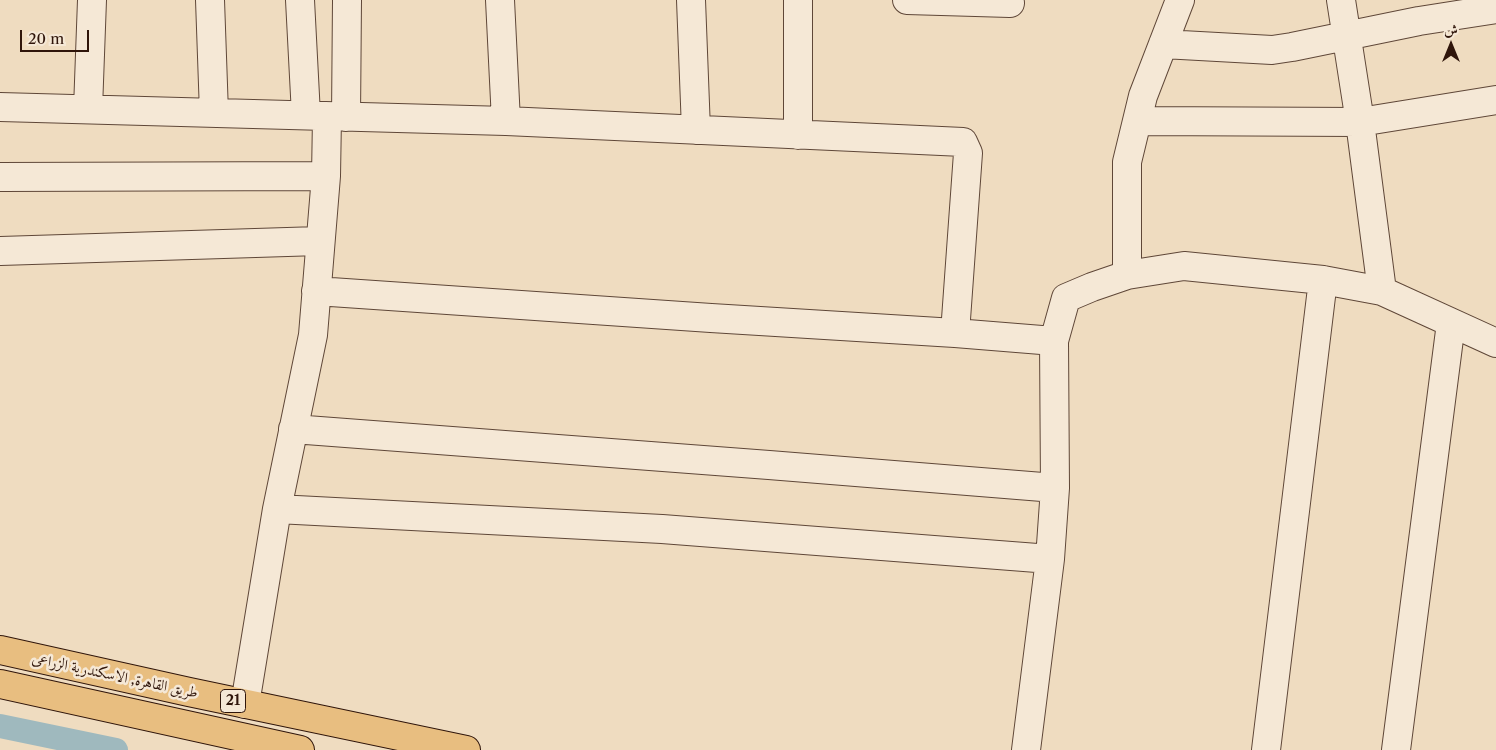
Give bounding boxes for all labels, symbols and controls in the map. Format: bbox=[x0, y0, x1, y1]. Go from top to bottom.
scale bar bbox=[22, 20, 91, 52]
north arrow bbox=[1426, 20, 1476, 70]
text: ش bbox=[1444, 21, 1458, 39]
text: 20 m bbox=[28, 29, 64, 48]
street label: طريق القاهرة, الاسكندرية الزراعى bbox=[30, 650, 200, 702]
road number: 21 bbox=[220, 689, 246, 712]

